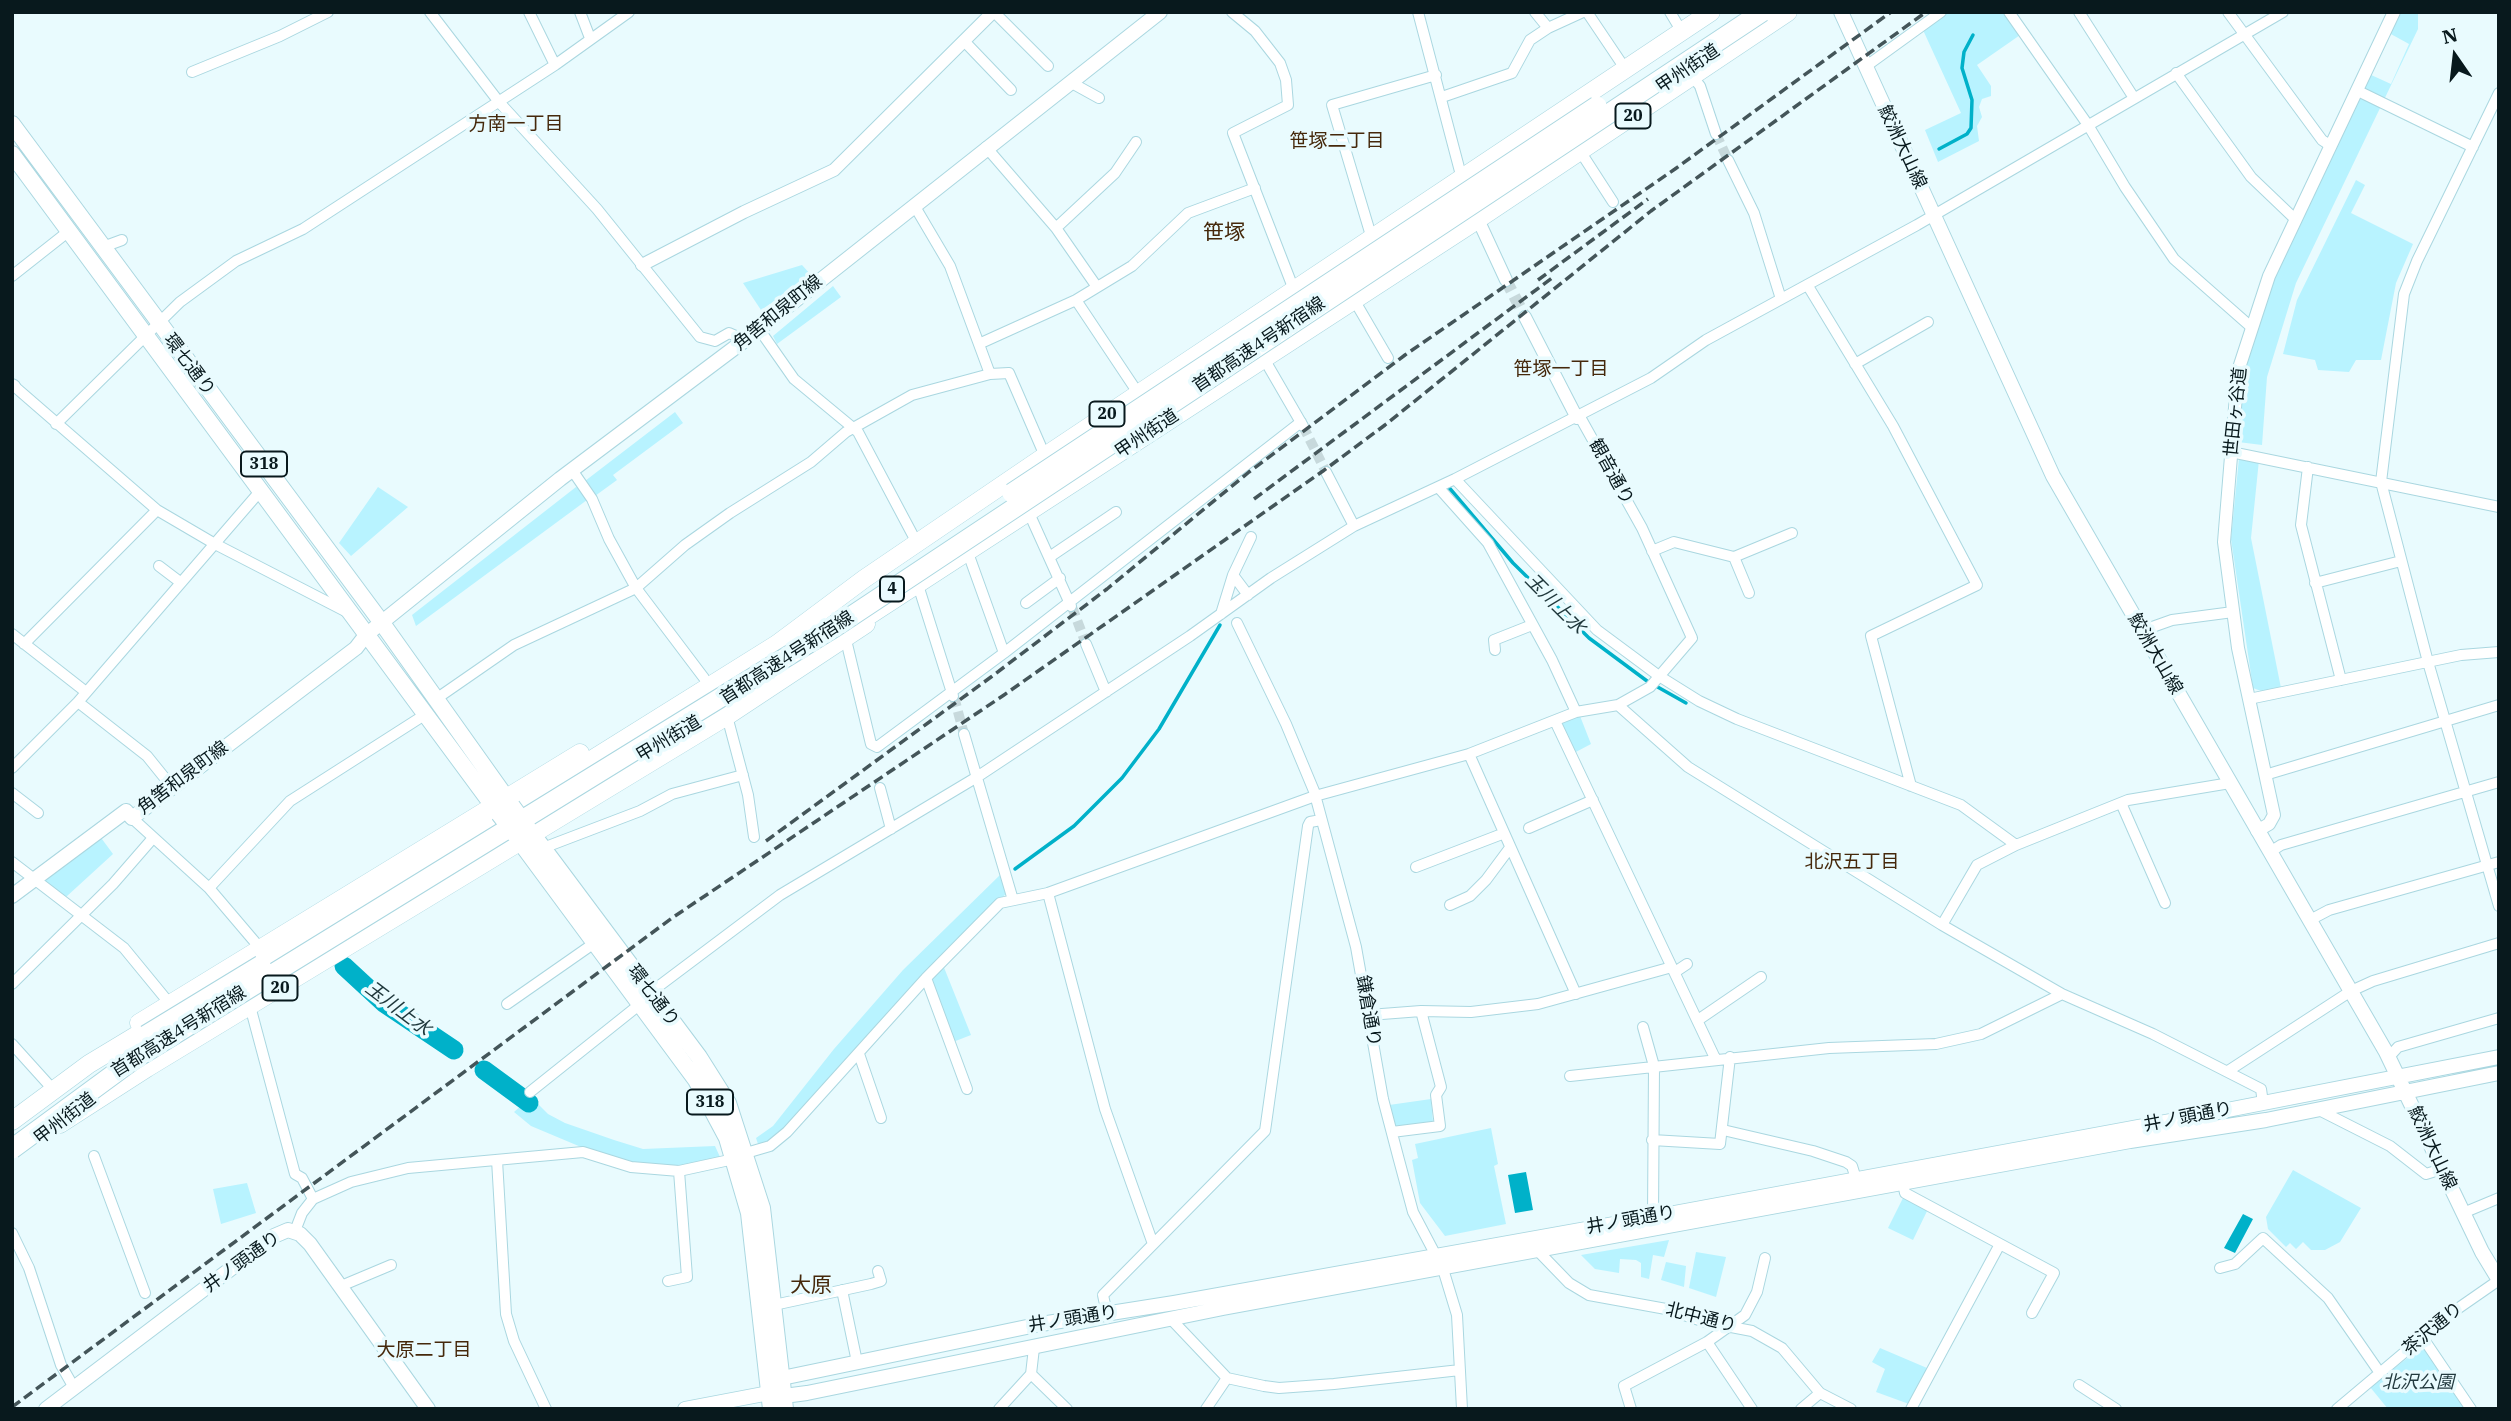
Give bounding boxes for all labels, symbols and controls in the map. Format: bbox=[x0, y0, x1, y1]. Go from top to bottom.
north arrow bbox=[2420, 21, 2490, 91]
text: N bbox=[2440, 22, 2460, 49]
street label: 甲州街道 bbox=[1652, 40, 1724, 98]
street label: 鮫洲大山線 bbox=[1873, 102, 1931, 192]
road number: 20 bbox=[1616, 104, 1650, 128]
district label: 方南一丁目 bbox=[469, 114, 563, 136]
district label: 笹塚二丁目 bbox=[1290, 131, 1384, 153]
district label: 笹塚 bbox=[1203, 220, 1245, 246]
street label: 角筈和泉町線 bbox=[729, 271, 827, 355]
street label: 首都高速4号新宿線 bbox=[1189, 293, 1329, 397]
street label: 環七通り bbox=[159, 330, 219, 400]
district label: 笹塚一丁目 bbox=[1514, 359, 1608, 381]
street label: 世田ヶ谷道 bbox=[2221, 366, 2251, 458]
road number: 20 bbox=[1090, 402, 1124, 426]
street label: 甲州街道 bbox=[1111, 405, 1183, 463]
street label: 観音通り bbox=[1584, 435, 1638, 509]
road number: 318 bbox=[241, 452, 287, 477]
water label: 玉川上水 bbox=[1520, 569, 1590, 639]
road number: 4 bbox=[880, 576, 904, 602]
street label: 首都高速4号新宿線 bbox=[716, 607, 858, 709]
street label: 鮫洲大山線 bbox=[2123, 610, 2187, 698]
street label: 甲州街道 bbox=[633, 711, 705, 767]
street label: 角筈和泉町線 bbox=[133, 737, 233, 819]
district label: 北沢五丁目 bbox=[1805, 852, 1899, 874]
street label: 環七通り bbox=[623, 961, 683, 1031]
street label: 鎌倉通り bbox=[1351, 974, 1385, 1048]
road number: 20 bbox=[262, 976, 298, 1000]
water label: 玉川上水 bbox=[361, 977, 435, 1041]
street label: 首都高速4号新宿線 bbox=[108, 982, 250, 1082]
street label: 甲州街道 bbox=[30, 1088, 100, 1150]
road number: 318 bbox=[687, 1090, 733, 1114]
street label: 井ノ頭通り bbox=[2142, 1098, 2234, 1136]
street label: 鮫洲大山線 bbox=[2403, 1103, 2461, 1193]
street label: 井ノ頭通り bbox=[1585, 1202, 1677, 1238]
street label: 井ノ頭通り bbox=[199, 1227, 285, 1297]
district label: 大原 bbox=[790, 1273, 832, 1299]
street label: 茶沢通り bbox=[2398, 1298, 2468, 1360]
street label: 北中通り bbox=[1663, 1299, 1739, 1337]
street label: 井ノ頭通り bbox=[1027, 1301, 1119, 1337]
district label: 大原二丁目 bbox=[377, 1340, 471, 1362]
park label: 北沢公園 bbox=[2382, 1372, 2454, 1394]

